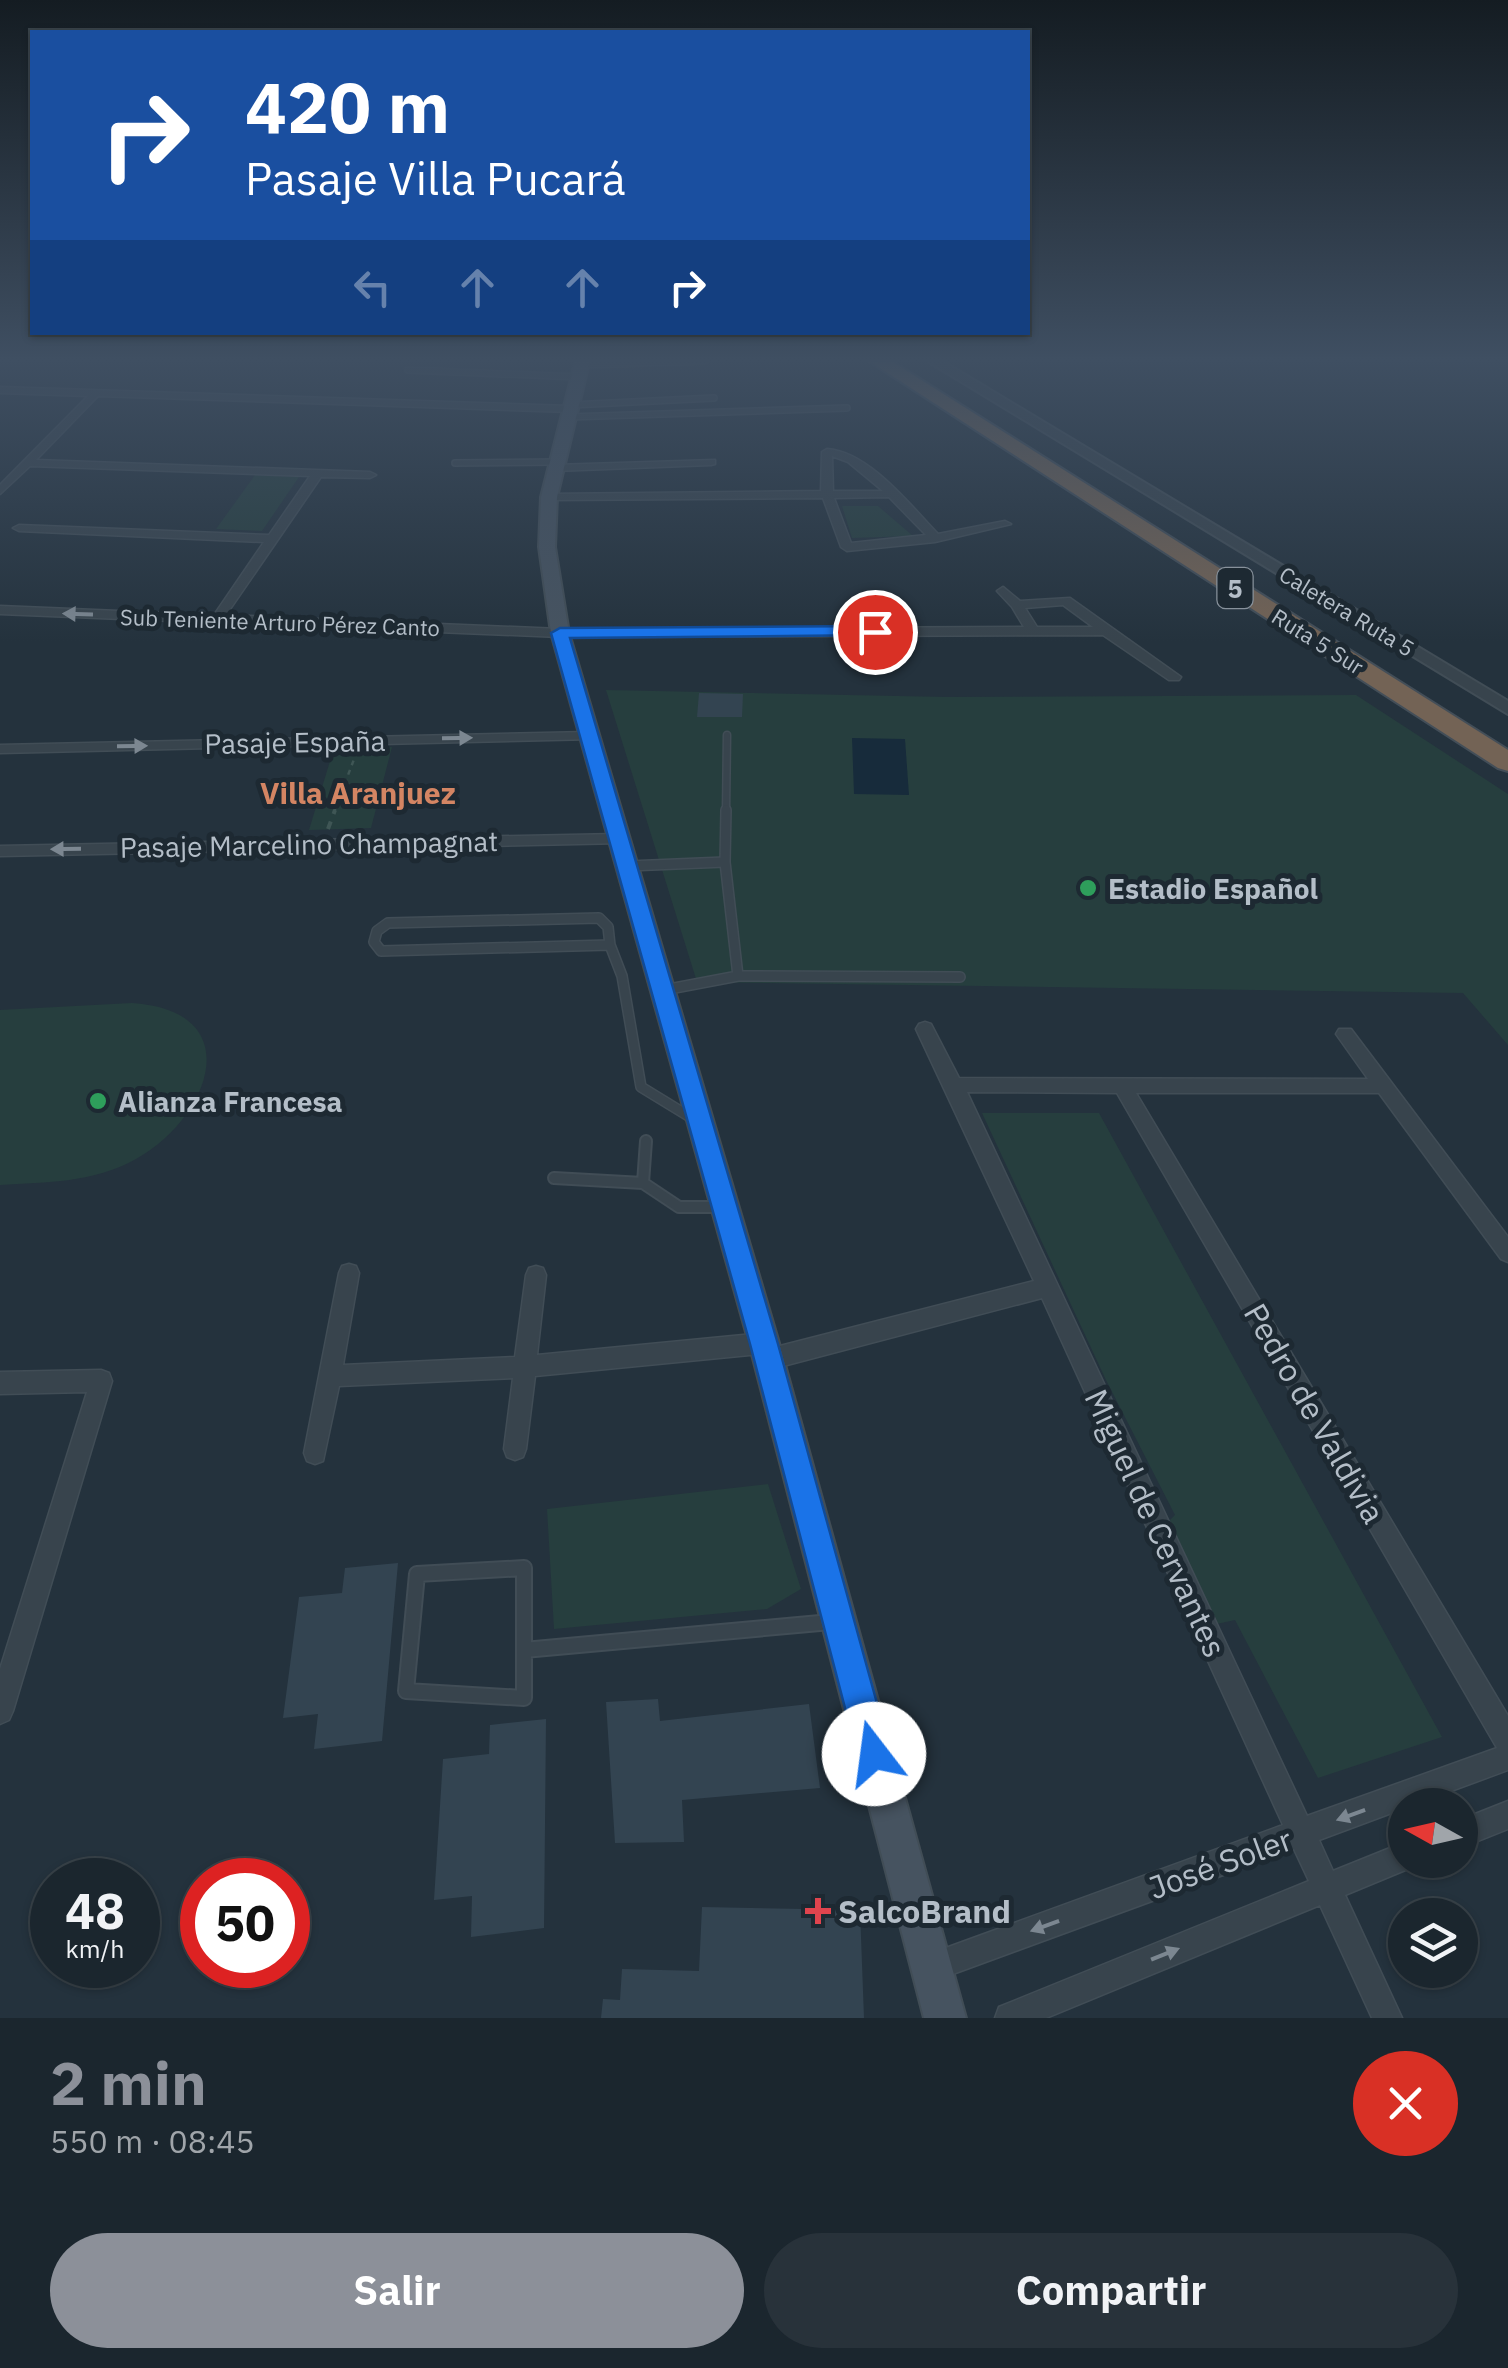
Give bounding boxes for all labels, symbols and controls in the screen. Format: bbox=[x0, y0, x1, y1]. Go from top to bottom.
text: 420 m bbox=[245, 61, 450, 152]
icon: right bbox=[80, 70, 210, 200]
text: Pasaje Villa Pucará bbox=[245, 149, 626, 207]
icon: left bbox=[345, 260, 400, 315]
icon: ahead bbox=[450, 260, 505, 315]
icon: ahead bbox=[555, 260, 610, 315]
icon: right bbox=[660, 260, 715, 315]
street label: Caletera Ruta 5 bbox=[1274, 559, 1420, 663]
road number: 5 bbox=[1218, 568, 1252, 608]
pin bbox=[833, 590, 918, 675]
street label: Ruta 5 Sur bbox=[1267, 601, 1369, 681]
street label: Sub Teniente Arturo Pérez Canto bbox=[120, 602, 440, 642]
one-way arrow bbox=[61, 605, 93, 621]
icon: arrive bbox=[848, 605, 903, 660]
street label: Pasaje España bbox=[204, 722, 386, 762]
one-way arrow bbox=[442, 729, 474, 745]
one-way arrow bbox=[117, 738, 149, 754]
district label: Villa Aranjuez bbox=[260, 773, 456, 812]
street label: Pasaje Marcelino Champagnat bbox=[119, 822, 499, 866]
one-way arrow bbox=[50, 842, 82, 858]
place label: Estadio Español bbox=[1108, 870, 1318, 907]
marker: Estadio Español bbox=[1077, 877, 1099, 899]
place label: Alianza Francesa bbox=[118, 1083, 343, 1120]
marker: Alianza Francesa bbox=[87, 1090, 109, 1112]
street label: Pedro de Valdivia bbox=[1235, 1295, 1395, 1531]
street label: Miguel de Cervantes bbox=[1075, 1382, 1237, 1664]
position arrow bbox=[822, 1702, 926, 1806]
north arrow bbox=[1388, 1788, 1478, 1878]
map controls bbox=[1388, 1788, 1478, 1988]
one-way arrow bbox=[1336, 1808, 1366, 1824]
street label: José Soler bbox=[1143, 1818, 1298, 1908]
speed limit sign: 50 bbox=[180, 1858, 310, 1988]
text: 48 bbox=[65, 1878, 125, 1943]
place label: SalcoBrand bbox=[838, 1890, 1011, 1932]
button: layers bbox=[1388, 1898, 1478, 1988]
marker: SalcoBrand bbox=[807, 1900, 829, 1922]
one-way arrow bbox=[1030, 1919, 1060, 1934]
text: km/h bbox=[66, 1932, 124, 1965]
one-way arrow bbox=[1150, 1946, 1180, 1962]
text: 2 min bbox=[50, 2043, 207, 2122]
button: close bbox=[1353, 2051, 1458, 2156]
text: 550 m · 08:45 bbox=[50, 2120, 255, 2162]
button: Salir bbox=[50, 2233, 744, 2348]
button: Compartir bbox=[764, 2233, 1458, 2348]

